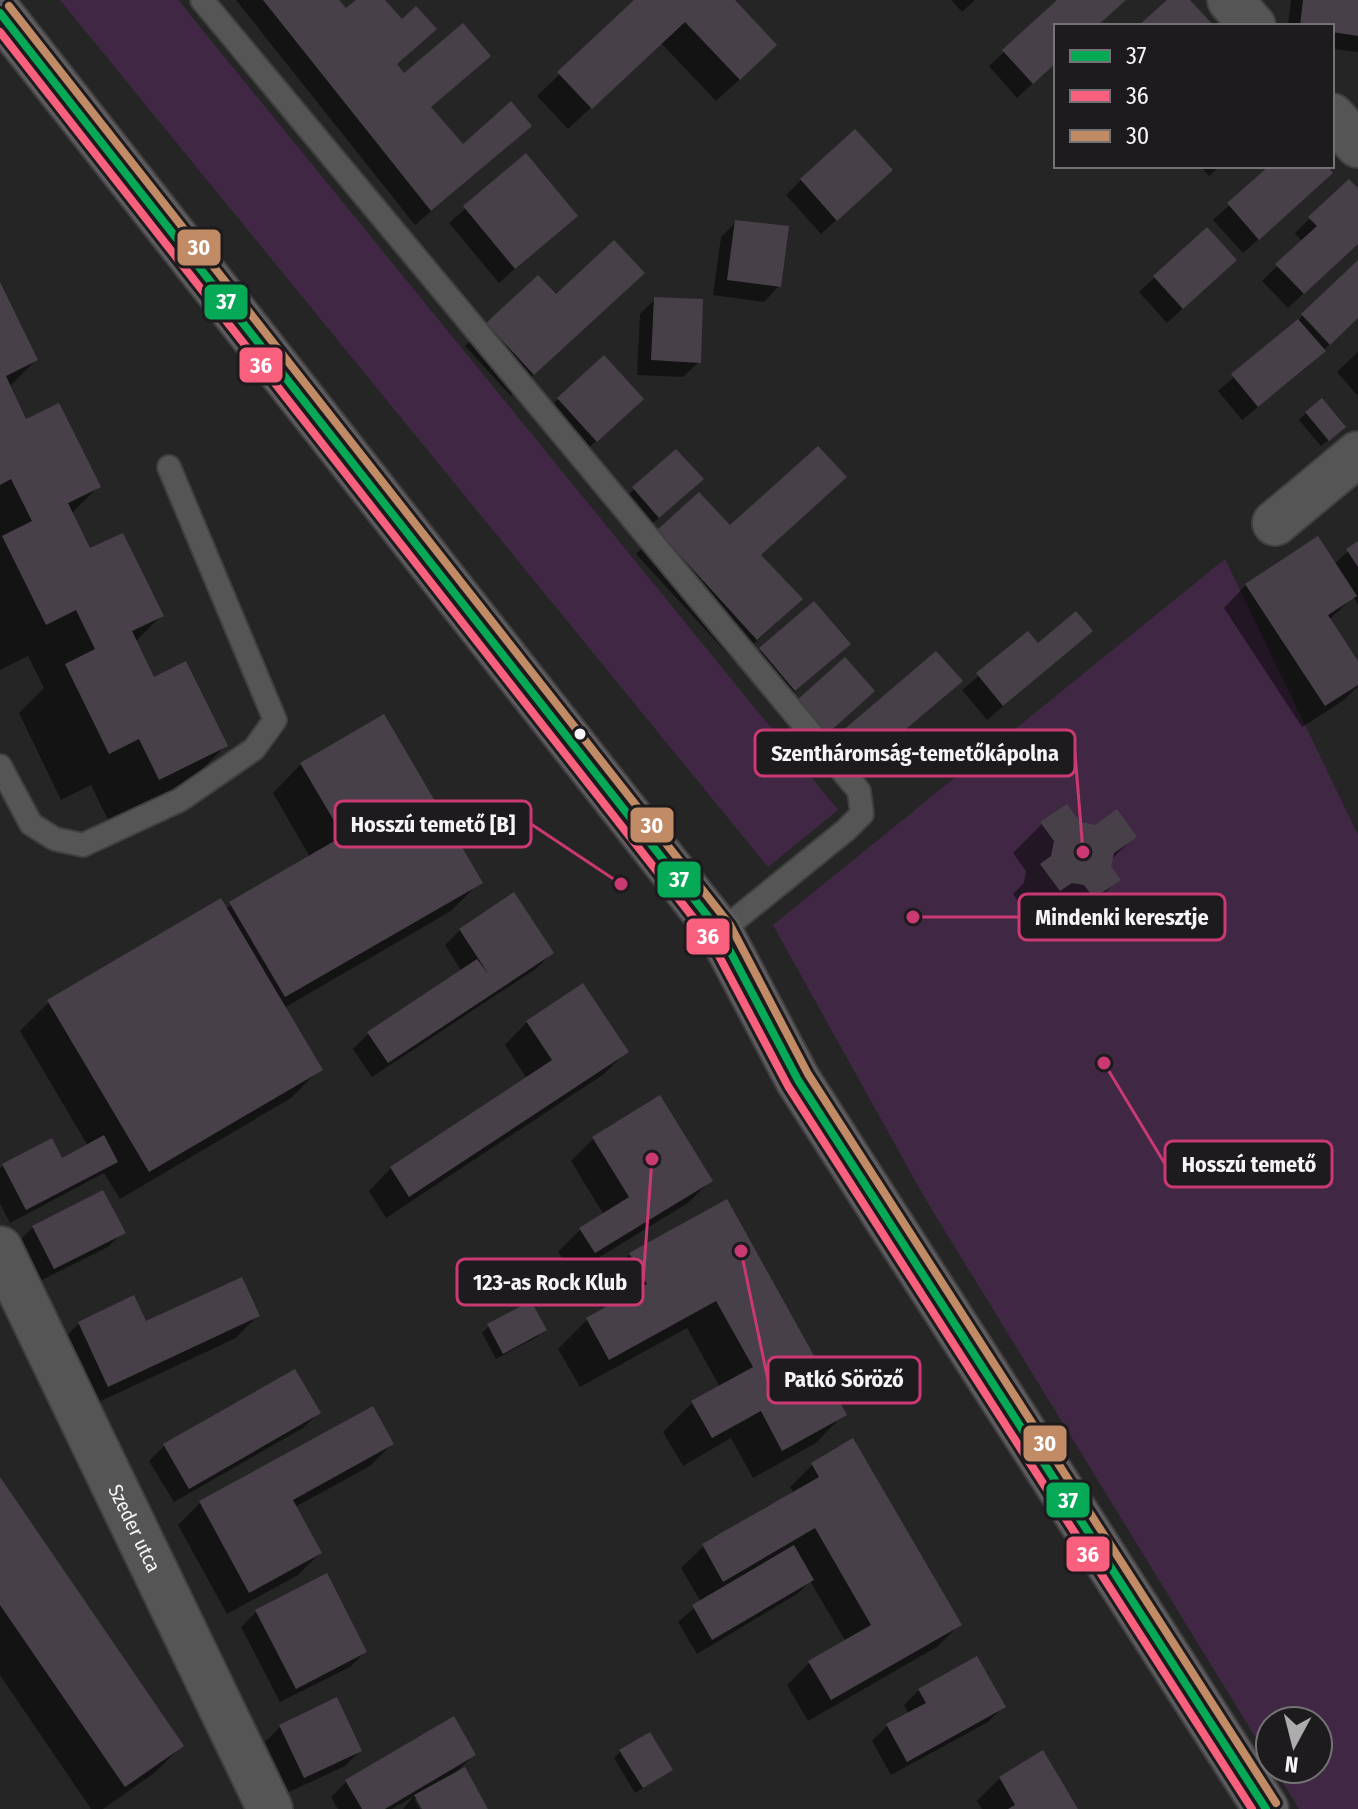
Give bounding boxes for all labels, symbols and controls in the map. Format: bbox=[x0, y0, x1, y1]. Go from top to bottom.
legend bbox=[1054, 24, 1334, 168]
text: 37 bbox=[1126, 42, 1147, 70]
text: 36 bbox=[1126, 82, 1149, 110]
text: 30 bbox=[1126, 122, 1149, 150]
line badge: 30 bbox=[176, 228, 222, 267]
text: 30 bbox=[187, 234, 210, 261]
line badge: 37 bbox=[203, 283, 249, 321]
text: 37 bbox=[215, 288, 236, 315]
line badge: 36 bbox=[238, 346, 284, 384]
text: 36 bbox=[249, 352, 272, 379]
unlabelled marker bbox=[572, 726, 588, 742]
callout: Szentháromság-temetőkápolna bbox=[755, 730, 1075, 776]
text: Szentháromság-temetőkápolna bbox=[771, 740, 1059, 767]
callout: Hosszú temető [B] bbox=[335, 801, 531, 847]
line badge: 30 bbox=[629, 806, 675, 844]
text: Hosszú temető [B] bbox=[351, 811, 515, 838]
text: 30 bbox=[640, 812, 663, 839]
line badge: 37 bbox=[656, 860, 702, 899]
text: 37 bbox=[668, 866, 689, 893]
callout: Mindenki keresztje bbox=[1019, 894, 1225, 940]
text: Mindenki keresztje bbox=[1035, 904, 1209, 931]
line badge: 36 bbox=[685, 917, 731, 956]
text: 36 bbox=[696, 923, 719, 950]
callout: Hosszú temető bbox=[1165, 1141, 1332, 1187]
text: Hosszú temető bbox=[1182, 1151, 1317, 1178]
callout: 123-as Rock Klub bbox=[457, 1259, 643, 1305]
text: 123-as Rock Klub bbox=[473, 1269, 627, 1296]
callout: Patkó Söröző bbox=[768, 1357, 920, 1403]
text: Patkó Söröző bbox=[784, 1366, 904, 1393]
line badge: 30 bbox=[1022, 1424, 1068, 1463]
text: 30 bbox=[1033, 1430, 1056, 1457]
street label: Szeder utca bbox=[103, 1480, 166, 1576]
line badge: 37 bbox=[1045, 1481, 1091, 1519]
text: 37 bbox=[1057, 1487, 1078, 1514]
line badge: 36 bbox=[1065, 1535, 1111, 1573]
text: 36 bbox=[1076, 1541, 1099, 1568]
north arrow bbox=[1254, 1705, 1334, 1785]
text: N bbox=[1283, 1750, 1300, 1779]

